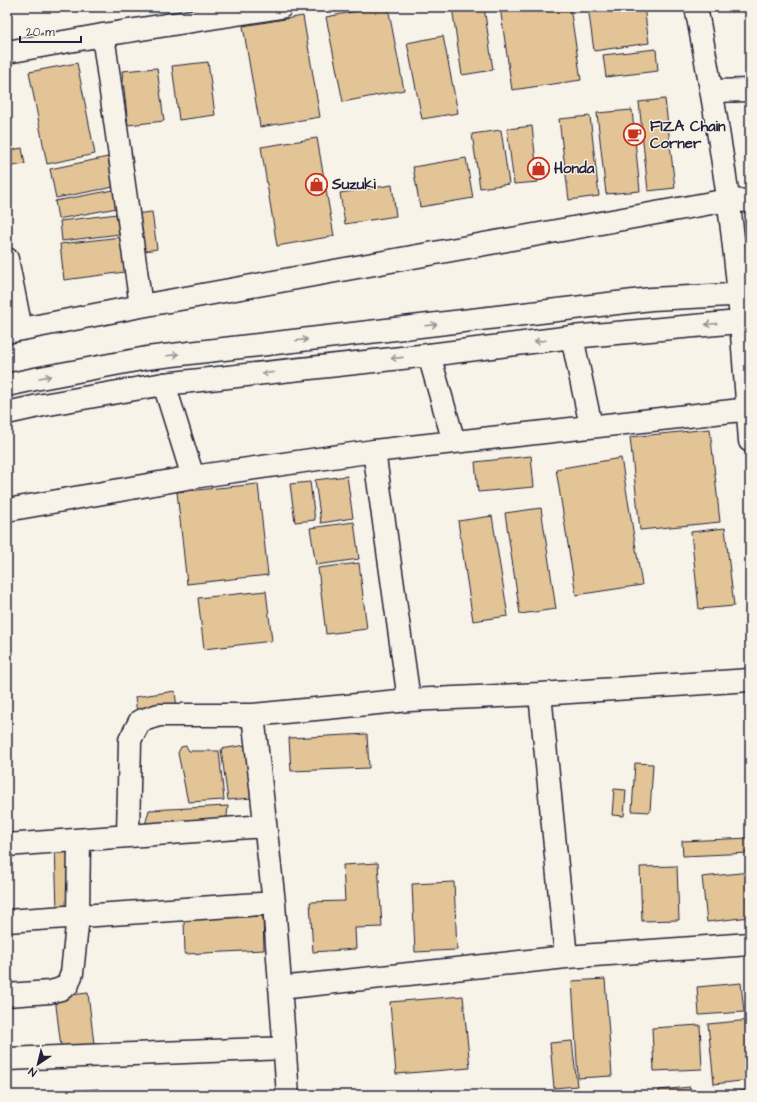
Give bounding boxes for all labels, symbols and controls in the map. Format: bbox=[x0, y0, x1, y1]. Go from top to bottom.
scale bar bbox=[20, 18, 81, 44]
text: 20 m bbox=[26, 24, 55, 41]
place label: FIZA Chain Corner bbox=[650, 116, 726, 154]
cafe icon: FIZA Chain Corner bbox=[622, 122, 648, 148]
shop icon: Honda bbox=[525, 155, 551, 181]
place label: Honda bbox=[554, 158, 595, 179]
shop icon: Suzuki bbox=[303, 171, 329, 197]
place label: Suzuki bbox=[331, 174, 377, 195]
one-way arrow bbox=[705, 320, 718, 327]
one-way arrow bbox=[424, 321, 437, 328]
one-way arrow bbox=[295, 336, 308, 344]
one-way arrow bbox=[534, 337, 547, 345]
one-way arrow bbox=[166, 351, 179, 359]
one-way arrow bbox=[391, 355, 404, 362]
one-way arrow bbox=[262, 369, 275, 377]
one-way arrow bbox=[38, 373, 51, 381]
north arrow bbox=[18, 1044, 58, 1084]
text: N bbox=[25, 1064, 40, 1080]

